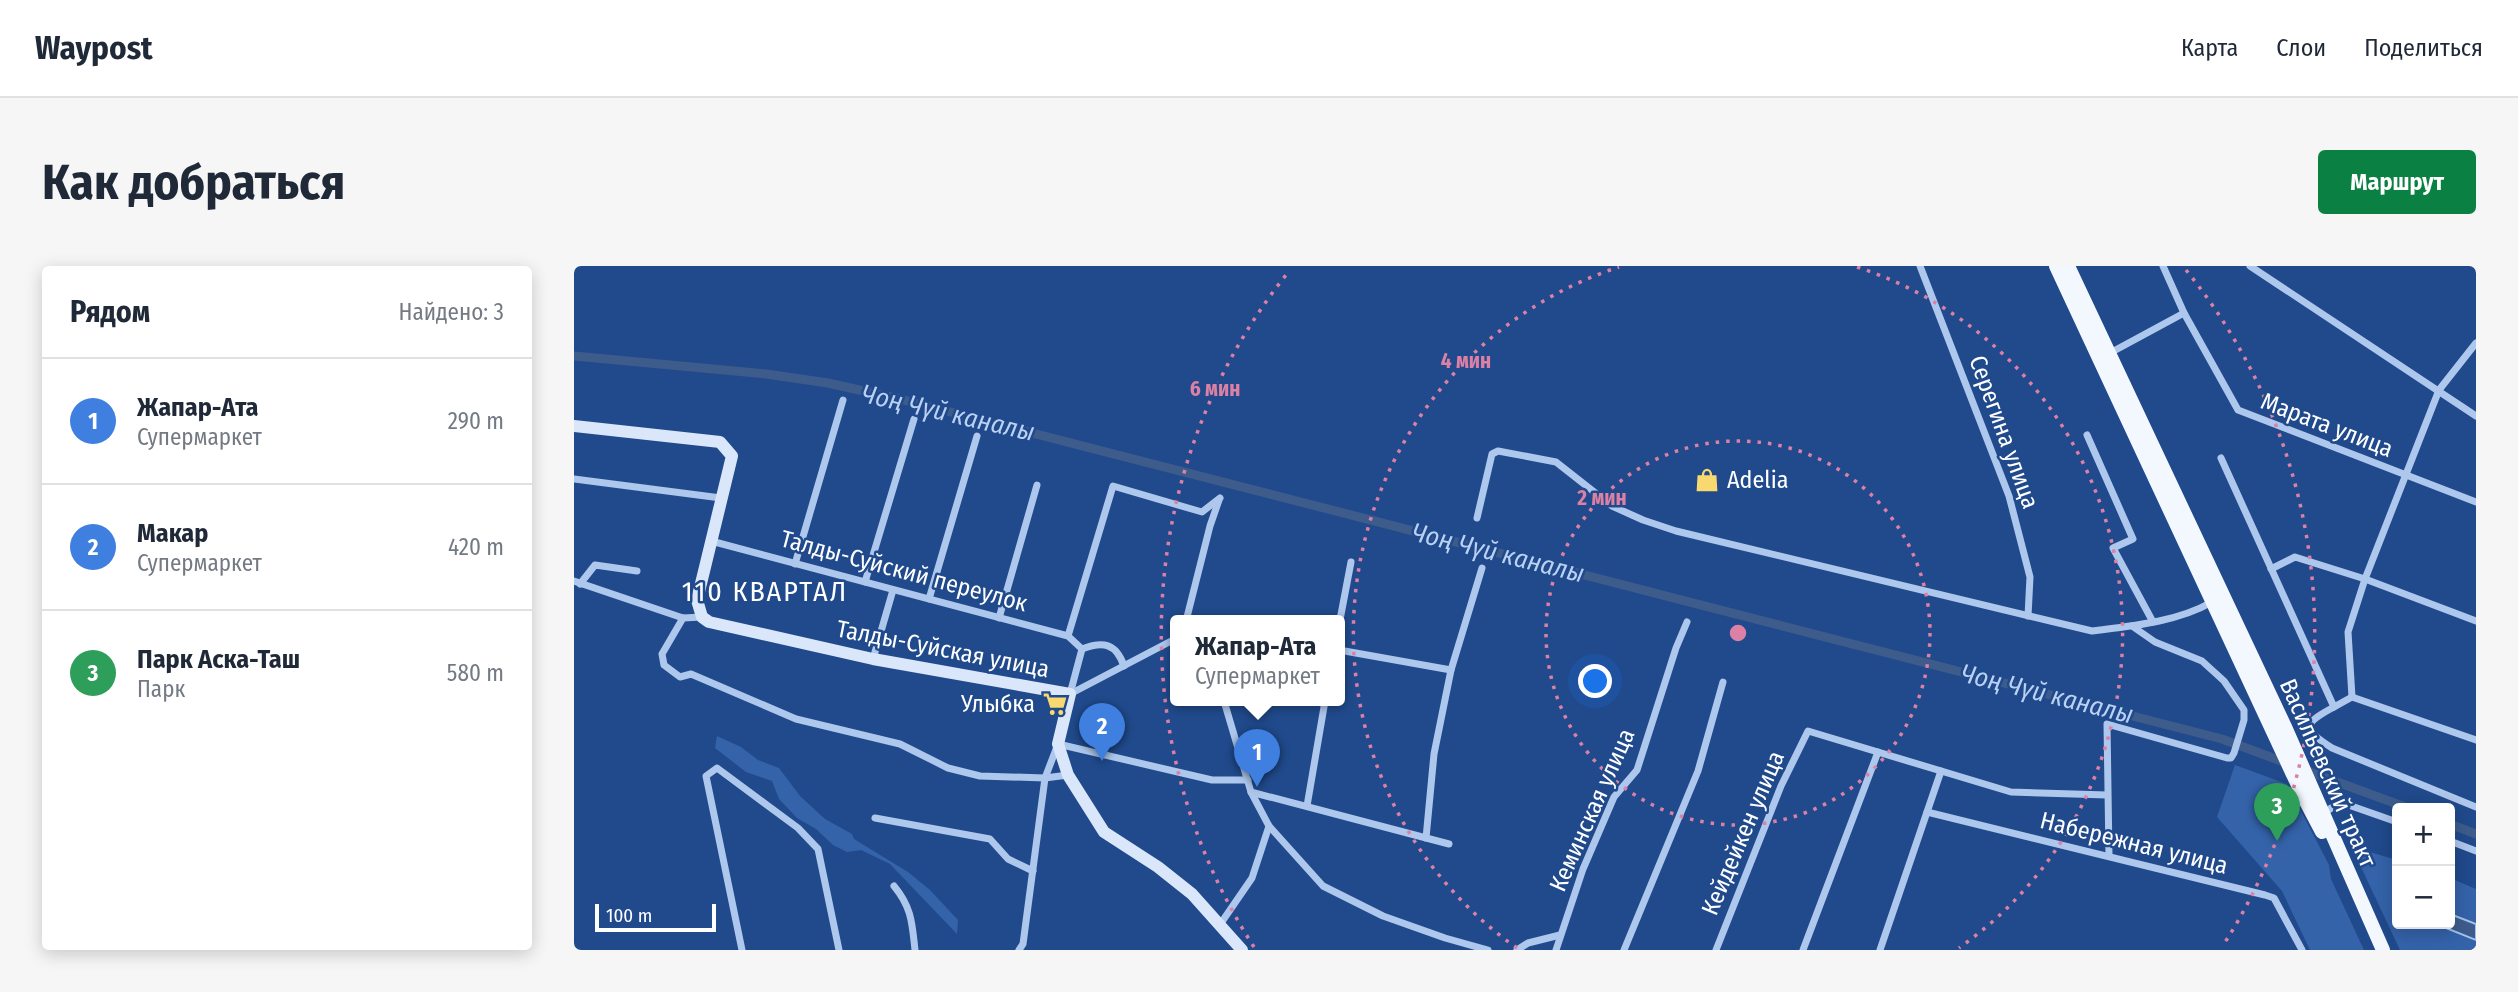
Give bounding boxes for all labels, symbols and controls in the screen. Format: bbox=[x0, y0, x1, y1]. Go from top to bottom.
text: Waypost bbox=[35, 28, 153, 68]
text: Карта bbox=[2181, 34, 2238, 62]
text: Слои bbox=[2276, 34, 2326, 62]
text: Поделиться bbox=[2364, 34, 2483, 62]
button: Маршрут bbox=[2318, 150, 2476, 214]
text: Как добраться bbox=[42, 153, 345, 212]
text: Рядом bbox=[70, 294, 150, 330]
text: Найдено: 3 bbox=[399, 298, 504, 326]
text: 4 мин bbox=[1441, 348, 1491, 374]
street label: Серегина улица bbox=[1963, 352, 2045, 512]
text: 6 мин bbox=[1190, 376, 1240, 402]
water label: Чоң Чүй каналы bbox=[858, 378, 1038, 448]
street label: Марата улица bbox=[2257, 387, 2397, 463]
text: Жапар-Ата bbox=[137, 392, 258, 423]
text: 1 bbox=[88, 407, 98, 435]
text: 290 m bbox=[448, 407, 504, 435]
text: Супермаркет bbox=[137, 423, 262, 451]
shop icon: Adelia bbox=[1693, 466, 1721, 494]
place label: Adelia bbox=[1727, 466, 1789, 494]
text: 2 мин bbox=[1576, 485, 1627, 511]
water label: Чоң Чүй каналы bbox=[1409, 517, 1587, 589]
text: Макар bbox=[137, 518, 208, 549]
street label: Талды-Суйский переулок bbox=[778, 525, 1031, 618]
text: 2 bbox=[88, 533, 98, 561]
text: 420 m bbox=[448, 533, 504, 561]
text: Супермаркет bbox=[137, 549, 262, 577]
district label: 110 КВАРТАЛ bbox=[682, 575, 848, 608]
street label: Талды-Суйская улица bbox=[834, 615, 1052, 683]
popup bbox=[1170, 615, 1345, 706]
centre of rings bbox=[1726, 621, 1750, 645]
text: Жапар-Ата bbox=[1195, 631, 1317, 662]
text: Парк Аска-Таш bbox=[137, 644, 300, 675]
water label: Чоң Чүй каналы bbox=[1958, 658, 2136, 730]
text: 3 bbox=[88, 659, 98, 687]
text: 580 m bbox=[447, 659, 504, 687]
text: Супермаркет bbox=[1195, 662, 1320, 690]
your location bbox=[1578, 664, 1612, 698]
street label: Васильевский тракт bbox=[2274, 674, 2382, 872]
text: Парк bbox=[137, 675, 185, 703]
place label: Улыбка bbox=[960, 690, 1035, 718]
supermarket icon: Улыбка bbox=[1041, 690, 1069, 718]
pin: 2 bbox=[1079, 703, 1125, 761]
street label: Кеминская улица bbox=[1544, 724, 1640, 896]
pin: 1 bbox=[1234, 729, 1280, 787]
street label: Кейдейкен улица bbox=[1696, 747, 1790, 919]
pin: 3 bbox=[2254, 783, 2300, 841]
map controls bbox=[2392, 803, 2455, 929]
button: + bbox=[2392, 803, 2455, 866]
street label: Набережная улица bbox=[2037, 806, 2231, 880]
button: − bbox=[2392, 866, 2455, 929]
scale bar bbox=[595, 901, 716, 933]
text: 100 m bbox=[606, 904, 652, 927]

